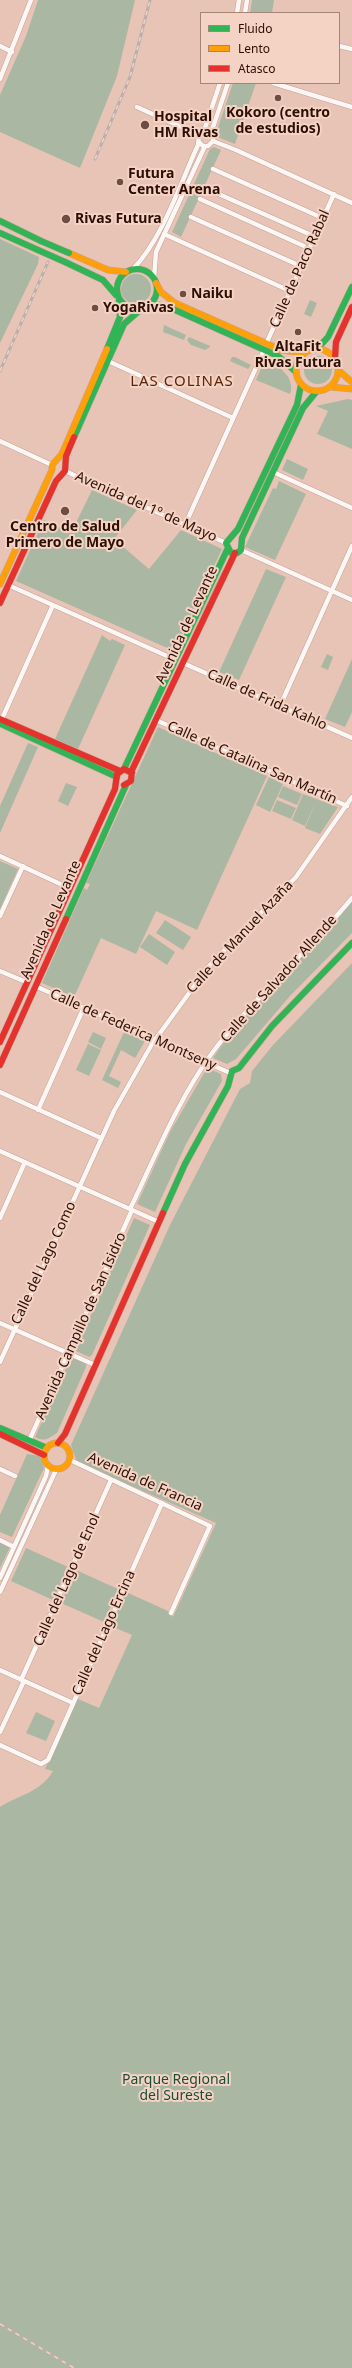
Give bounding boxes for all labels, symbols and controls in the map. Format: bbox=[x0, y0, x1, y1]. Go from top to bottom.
legend bbox=[200, 12, 340, 84]
text: Fluido bbox=[238, 20, 272, 37]
text: Lento bbox=[238, 40, 270, 57]
text: Atasco bbox=[238, 60, 276, 77]
marker: Kokoro (centro de estudios) bbox=[273, 93, 283, 103]
place label: Kokoro (centro de estudios) bbox=[226, 105, 330, 138]
place label: Hospital HM Rivas bbox=[154, 109, 218, 142]
marker: Hospital HM Rivas bbox=[139, 119, 151, 131]
place label: Futura Center Arena bbox=[128, 166, 220, 198]
marker: Futura Center Arena bbox=[115, 177, 125, 187]
street label: Calle de Paco Rabal bbox=[266, 207, 334, 331]
place label: Rivas Futura bbox=[75, 211, 162, 227]
marker: Rivas Futura bbox=[60, 213, 72, 225]
place label: Naiku bbox=[191, 286, 233, 302]
marker: Naiku bbox=[178, 289, 188, 299]
place label: YogaRivas bbox=[103, 300, 174, 316]
marker: YogaRivas bbox=[90, 303, 100, 313]
marker: AltaFit Rivas Futura bbox=[293, 327, 303, 337]
place label: AltaFit Rivas Futura bbox=[255, 339, 341, 372]
district label: LAS COLINAS bbox=[130, 373, 234, 391]
street label: Avenida del 1º de Mayo bbox=[73, 468, 219, 546]
marker: Centro de Salud Primero de Mayo bbox=[59, 505, 71, 517]
place label: Centro de Salud Primero de Mayo bbox=[6, 519, 124, 552]
street label: Avenida de Levante bbox=[152, 563, 222, 687]
street label: Calle de Frida Kahlo bbox=[204, 666, 330, 734]
street label: Calle de Catalina San Martín bbox=[165, 718, 339, 808]
street label: Avenida de Levante bbox=[17, 858, 85, 982]
street label: Calle de Manuel Azaña bbox=[183, 877, 297, 997]
street label: Calle de Salvador Allende bbox=[217, 912, 341, 1046]
street label: Calle de Federica Montseny bbox=[47, 986, 219, 1074]
street label: Calle del Lago Como bbox=[8, 1199, 80, 1327]
street label: Avenida Campillo de San Isidro bbox=[32, 1230, 130, 1422]
street label: Avenida de Francia bbox=[85, 1449, 205, 1515]
street label: Calle del Lago de Enol bbox=[30, 1511, 104, 1649]
street label: Calle del Lago Ercina bbox=[69, 1568, 139, 1698]
park label: Parque Regional del Sureste bbox=[122, 2072, 230, 2104]

